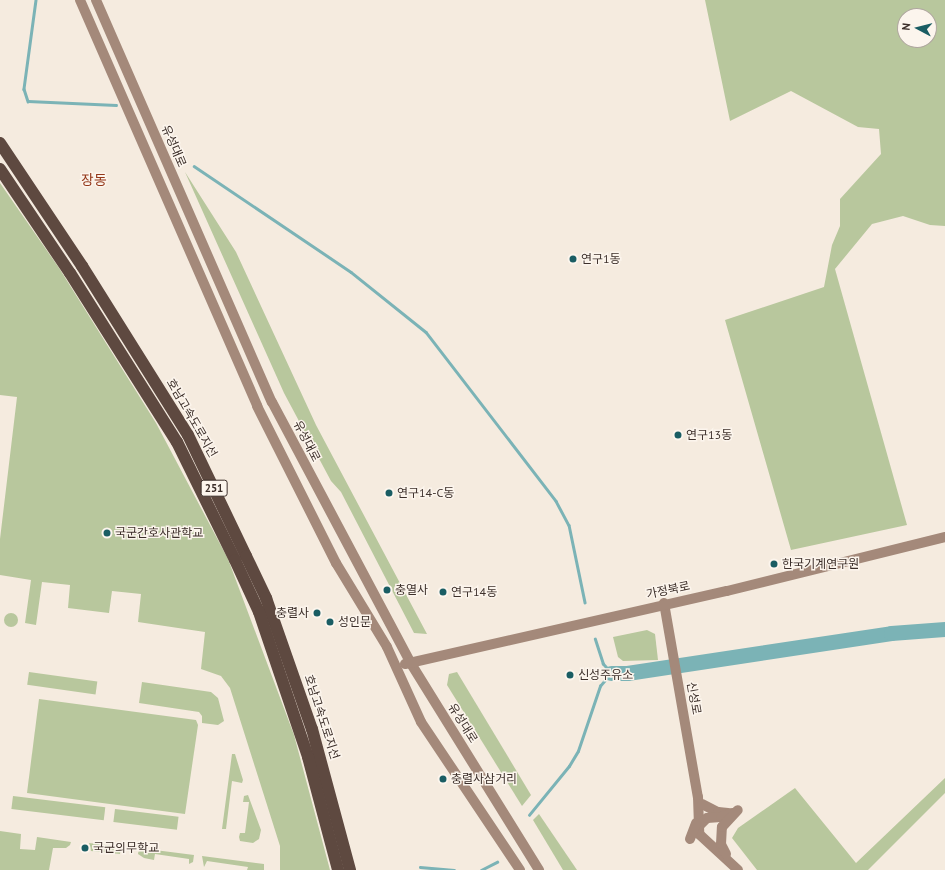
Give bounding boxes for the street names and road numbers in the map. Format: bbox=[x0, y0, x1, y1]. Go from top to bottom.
street label: 유성대로 bbox=[159, 123, 189, 169]
street label: 호남고속도로지선 bbox=[164, 376, 220, 460]
street label: 유성대로 bbox=[291, 418, 323, 464]
road number: 251 bbox=[200, 479, 228, 497]
street label: 가정북로 bbox=[645, 578, 691, 602]
street label: 호남고속도로지선 bbox=[302, 673, 342, 761]
street label: 신성로 bbox=[684, 680, 704, 716]
street label: 유성대로 bbox=[445, 700, 481, 746]

